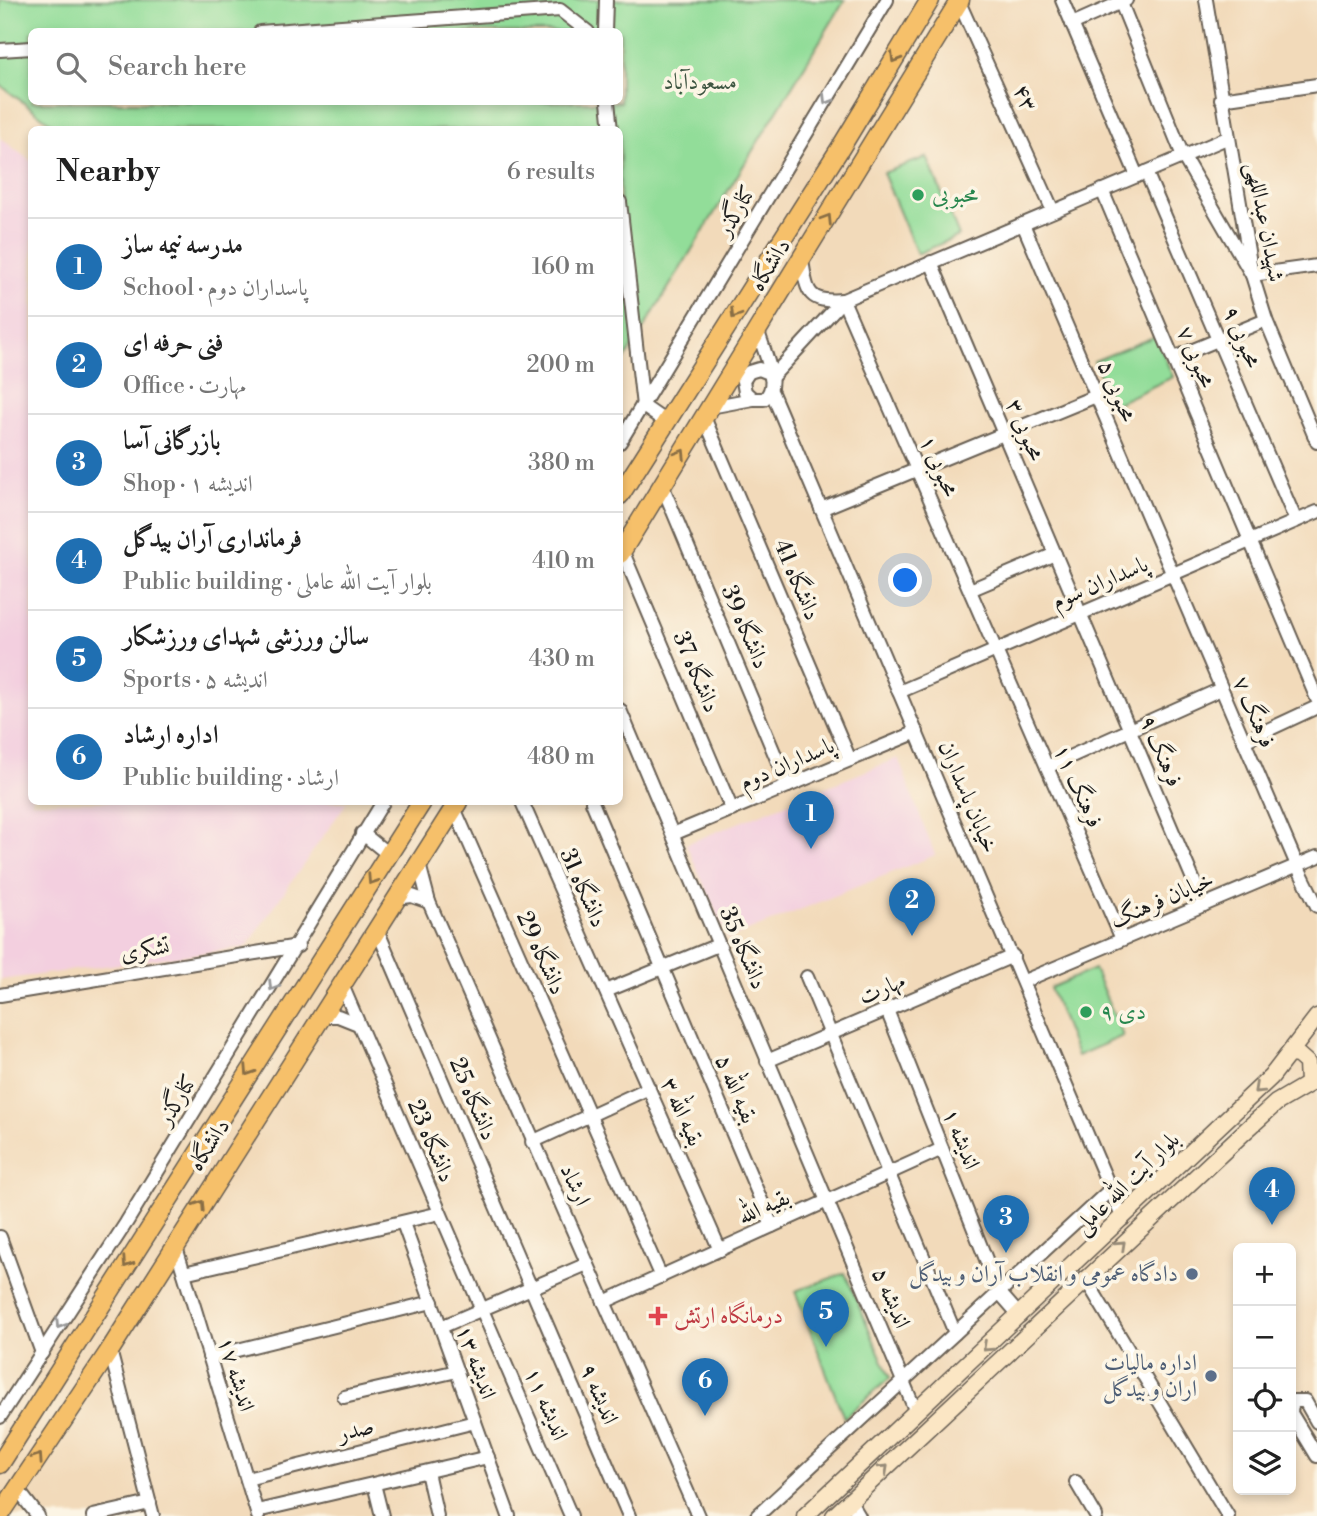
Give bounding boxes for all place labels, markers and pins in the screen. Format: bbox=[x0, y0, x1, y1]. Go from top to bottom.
place label: محبوبی bbox=[932, 181, 978, 210]
marker: محبوبی bbox=[910, 187, 926, 203]
pin: 1 bbox=[788, 791, 834, 849]
pin: 2 bbox=[889, 878, 935, 936]
place label: ۹ دی bbox=[1100, 998, 1146, 1026]
marker: ۹ دی bbox=[1078, 1004, 1094, 1020]
pin: 4 bbox=[1249, 1167, 1295, 1225]
pin: 3 bbox=[983, 1195, 1029, 1253]
place label: دادگاه عمومی و انقلاب آران و بیدگل bbox=[909, 1259, 1178, 1289]
marker: دادگاه عمومی و انقلاب آران و بیدگل bbox=[1184, 1266, 1200, 1282]
pin: 5 bbox=[803, 1289, 849, 1347]
place label: درمانگاه ارتش bbox=[674, 1301, 783, 1331]
marker: درمانگاه ارتش bbox=[648, 1306, 668, 1326]
place label: اداره مالیات اران و بیدگل bbox=[1103, 1349, 1197, 1404]
pin: 6 bbox=[682, 1358, 728, 1416]
marker: اداره مالیات اران و بیدگل bbox=[1203, 1368, 1219, 1384]

